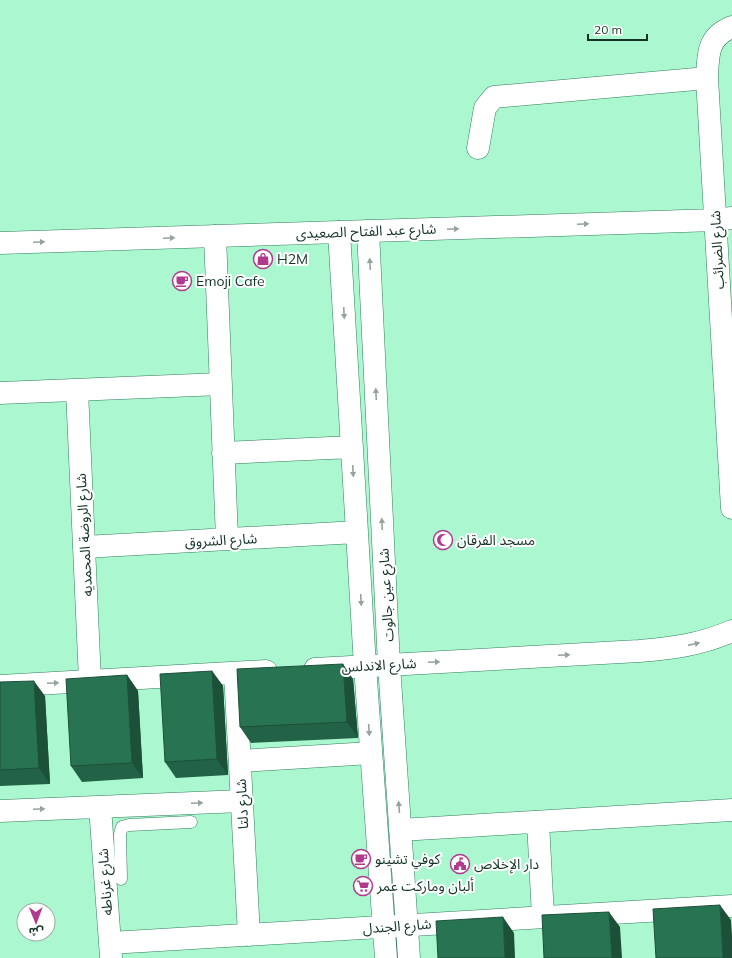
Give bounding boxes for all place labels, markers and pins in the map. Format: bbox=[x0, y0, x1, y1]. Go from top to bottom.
shop icon: H2M bbox=[252, 248, 274, 270]
place label: H2M bbox=[277, 250, 308, 268]
cafe icon: Emoji Cafe bbox=[171, 270, 193, 292]
place label: Emoji Cafe bbox=[196, 272, 265, 290]
mosque icon: مسجد الفرقان bbox=[432, 529, 454, 551]
place label: مسجد الفرقان bbox=[457, 531, 535, 549]
cafe icon: كوفي تشينو bbox=[350, 848, 372, 870]
place label: كوفي تشينو bbox=[375, 850, 441, 870]
public building icon: دار الإخلاص bbox=[449, 853, 471, 875]
place label: دار الإخلاص bbox=[474, 855, 540, 874]
supermarket icon: ألبان وماركت عمر bbox=[352, 875, 374, 897]
place label: ألبان وماركت عمر bbox=[376, 877, 474, 895]

